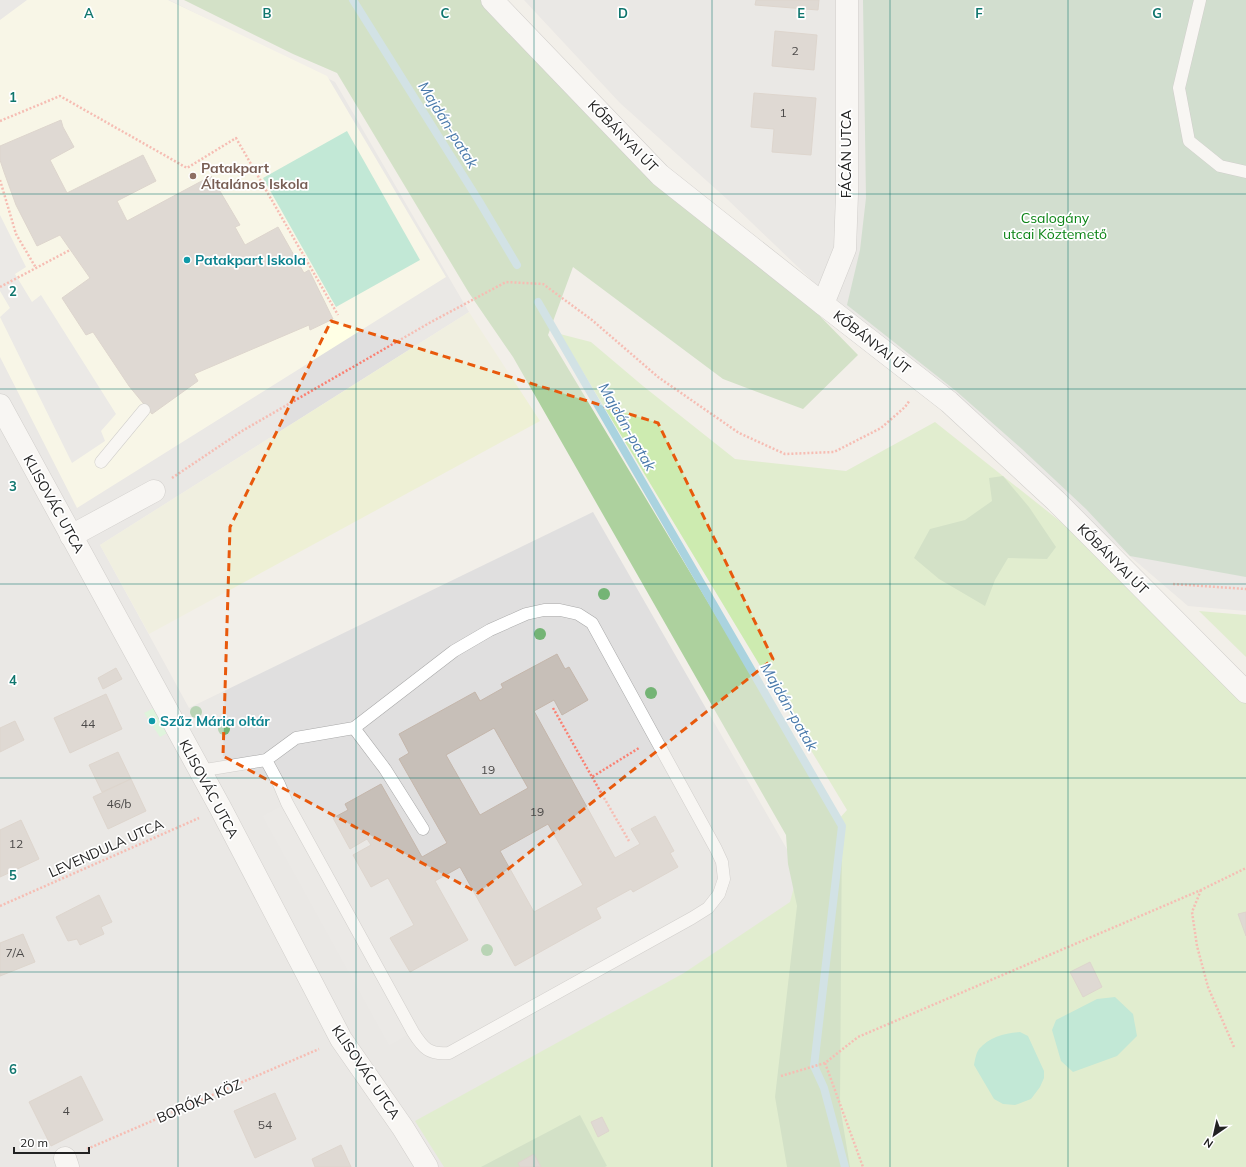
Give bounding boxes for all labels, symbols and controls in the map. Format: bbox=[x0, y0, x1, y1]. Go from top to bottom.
text: A bbox=[84, 5, 94, 21]
text: B bbox=[263, 5, 272, 21]
text: C bbox=[441, 5, 450, 21]
text: D bbox=[618, 5, 628, 21]
text: E bbox=[797, 5, 805, 21]
text: F bbox=[975, 5, 983, 21]
text: G bbox=[1152, 5, 1162, 21]
house number: 2 bbox=[791, 43, 799, 58]
water label: Majdán-patak bbox=[414, 78, 483, 173]
text: 1 bbox=[9, 89, 17, 105]
street label: KŐBÁNYAI ÚT bbox=[584, 96, 662, 176]
house number: 1 bbox=[779, 105, 787, 120]
street label: FÁCÁN UTCA bbox=[837, 109, 855, 198]
place label: Patakpart Általános Iskola bbox=[201, 159, 308, 193]
marker: Patakpart Általános Iskola bbox=[188, 171, 198, 181]
park label: Csalogány utcai Köztemető bbox=[1003, 209, 1107, 243]
place label: Patakpart Iskola bbox=[195, 251, 306, 269]
marker: Patakpart Iskola bbox=[182, 255, 192, 265]
text: 2 bbox=[9, 283, 17, 299]
street label: KŐBÁNYAI ÚT bbox=[830, 306, 915, 378]
water label: Majdán-patak bbox=[595, 379, 661, 475]
street label: KLISOVÁC UTCA bbox=[20, 452, 89, 557]
text: 3 bbox=[9, 478, 17, 494]
street label: KŐBÁNYAI ÚT bbox=[1074, 520, 1153, 599]
water label: Majdán-patak bbox=[757, 659, 823, 755]
text: 4 bbox=[9, 672, 17, 688]
place label: Szűz Mária oltár bbox=[160, 712, 270, 730]
house number: 44 bbox=[81, 716, 95, 731]
marker: Szűz Mária oltár bbox=[147, 716, 157, 726]
street label: KLISOVÁC UTCA bbox=[175, 736, 243, 842]
house number: 19 bbox=[481, 762, 495, 777]
house number: 46/b bbox=[107, 796, 132, 811]
house number: 19 bbox=[530, 804, 544, 819]
street label: LEVENDULA UTCA bbox=[46, 814, 167, 881]
house number: 12 bbox=[9, 836, 23, 851]
text: 5 bbox=[9, 867, 17, 883]
house number: 7/A bbox=[5, 945, 25, 960]
street label: KLISOVÁC UTCA bbox=[328, 1022, 404, 1123]
text: 6 bbox=[9, 1061, 17, 1077]
street label: BORÓKA KÖZ bbox=[154, 1075, 244, 1127]
house number: 4 bbox=[62, 1103, 70, 1118]
north arrow bbox=[1194, 1115, 1234, 1155]
house number: 54 bbox=[258, 1117, 272, 1132]
scale bar bbox=[14, 1129, 89, 1155]
text: 20 m bbox=[20, 1135, 48, 1150]
text: N bbox=[1201, 1135, 1216, 1151]

